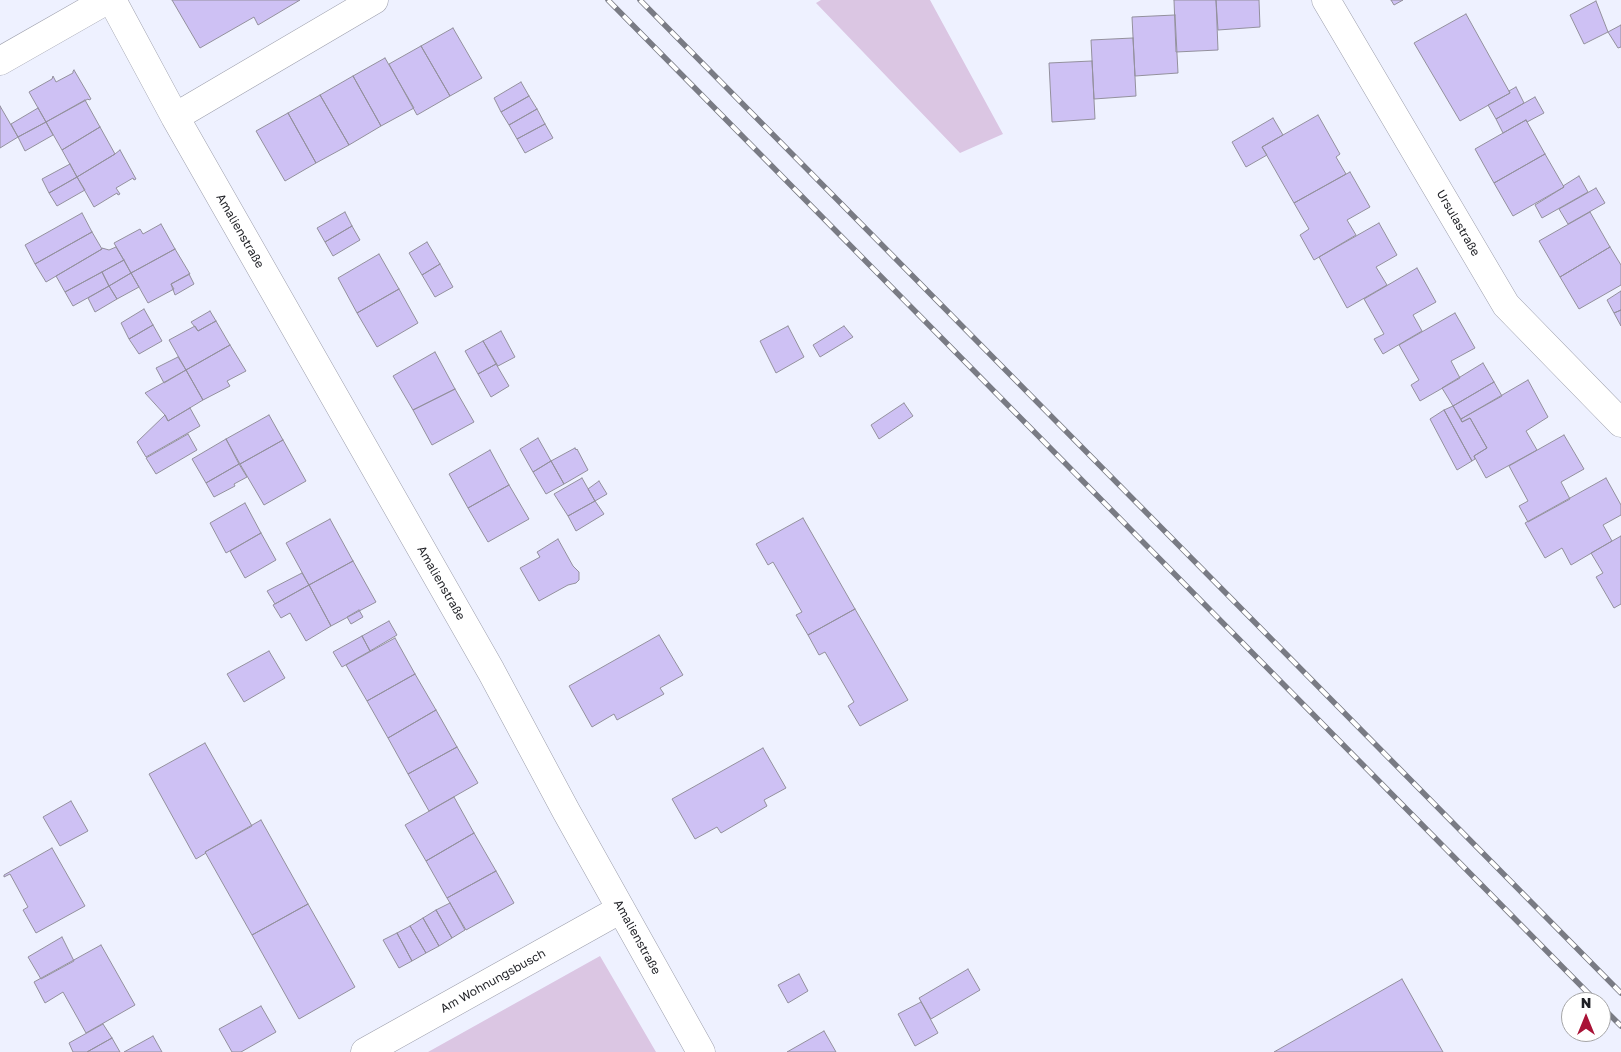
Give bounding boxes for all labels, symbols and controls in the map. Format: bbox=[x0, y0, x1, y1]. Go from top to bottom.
street label: Ursulastraße bbox=[1433, 187, 1483, 259]
street label: Amalienstraße bbox=[213, 191, 267, 271]
street label: Amalienstraße bbox=[414, 543, 468, 623]
street label: Amalienstraße bbox=[611, 897, 663, 977]
street label: Am Wohnungsbusch bbox=[438, 946, 548, 1016]
north arrow bbox=[1561, 992, 1611, 1042]
text: N bbox=[1581, 994, 1591, 1011]

